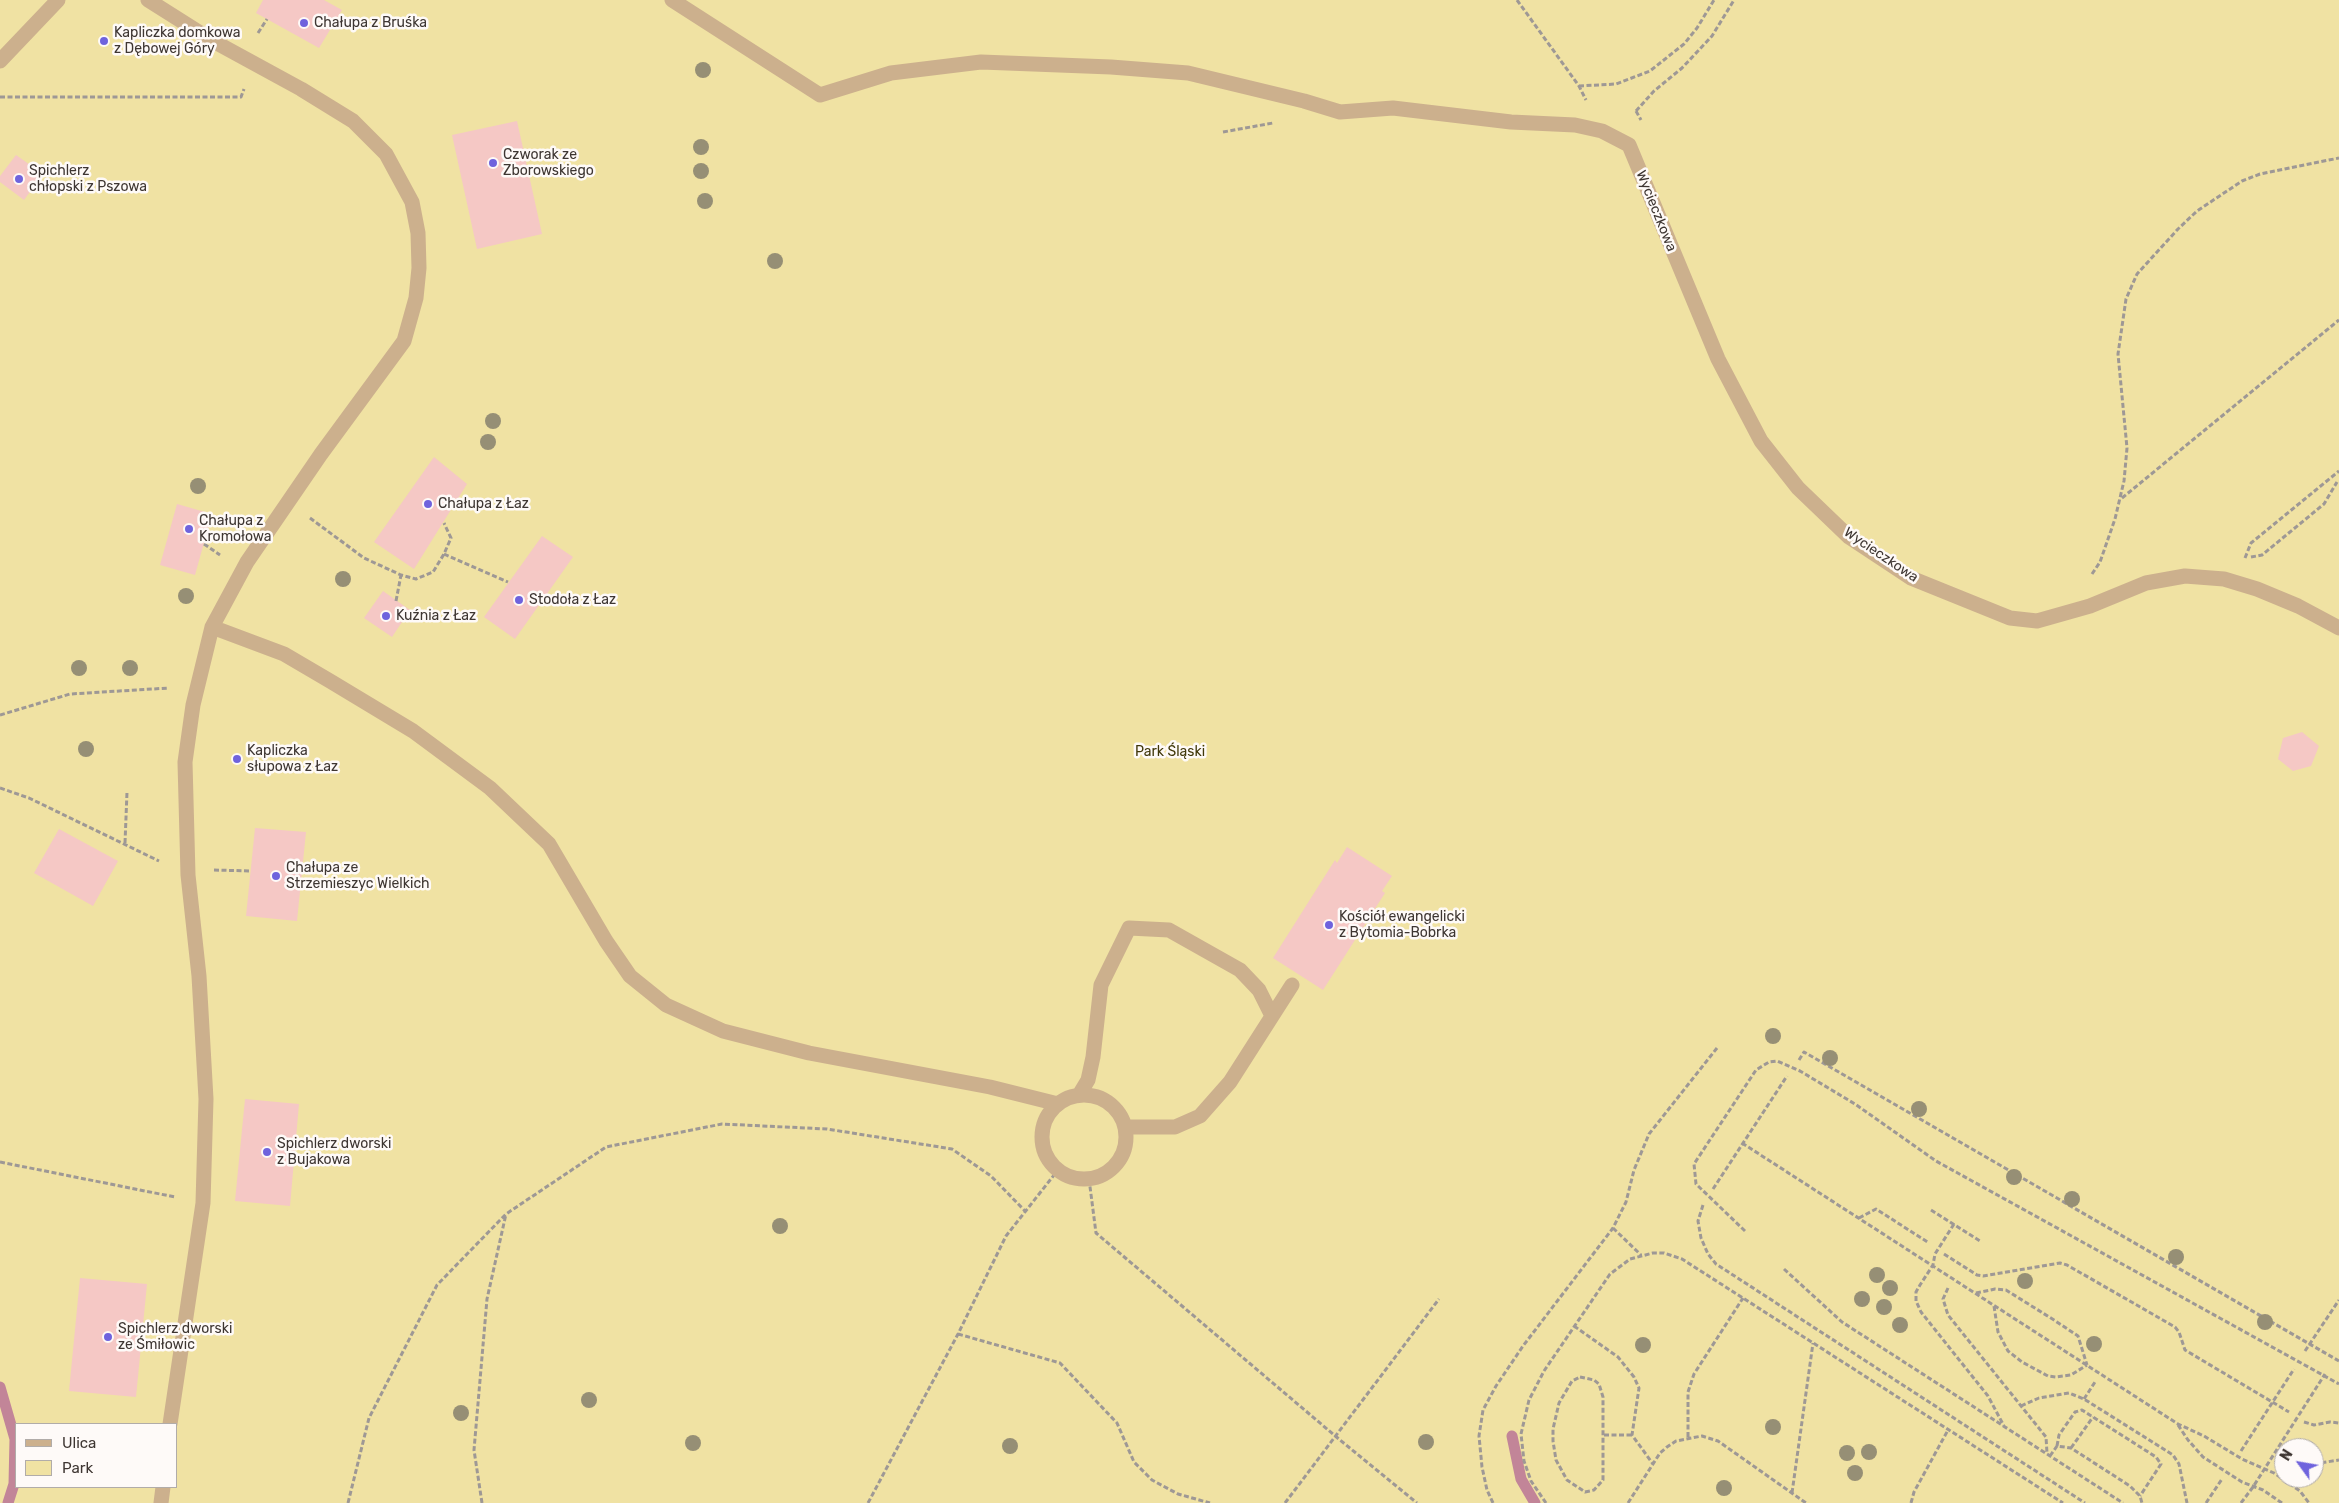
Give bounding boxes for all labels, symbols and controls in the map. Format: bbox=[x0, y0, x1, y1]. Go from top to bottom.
place label: Chałupa z Bruśka bbox=[314, 15, 427, 31]
marker: Chałupa z Bruśka bbox=[298, 17, 310, 29]
place label: Kapliczka domkowa z Dębowej Góry bbox=[114, 25, 241, 58]
marker: Kapliczka domkowa z Dębowej Góry bbox=[98, 35, 110, 47]
place label: Czworak ze Zborowskiego bbox=[503, 147, 594, 180]
marker: Czworak ze Zborowskiego bbox=[487, 157, 499, 169]
place label: Spichlerz chłopski z Pszowa bbox=[29, 163, 147, 196]
street label: Wycieczkowa bbox=[1632, 168, 1680, 254]
marker: Spichlerz chłopski z Pszowa bbox=[13, 173, 25, 185]
place label: Chałupa z Łaz bbox=[438, 496, 529, 512]
marker: Chałupa z Łaz bbox=[422, 498, 434, 510]
place label: Chałupa z Kromołowa bbox=[199, 513, 272, 546]
marker: Chałupa z Kromołowa bbox=[183, 523, 195, 535]
street label: Wycieczkowa bbox=[1841, 524, 1921, 586]
place label: Stodoła z Łaz bbox=[529, 592, 616, 608]
marker: Stodoła z Łaz bbox=[513, 594, 525, 606]
place label: Kuźnia z Łaz bbox=[396, 608, 476, 624]
marker: Kuźnia z Łaz bbox=[380, 610, 392, 622]
place label: Kapliczka słupowa z Łaz bbox=[247, 743, 338, 776]
park label: Park Śląski bbox=[1135, 744, 1205, 760]
marker: Kapliczka słupowa z Łaz bbox=[231, 753, 243, 765]
place label: Chałupa ze Strzemieszyc Wielkich bbox=[286, 860, 430, 892]
marker: Chałupa ze Strzemieszyc Wielkich bbox=[270, 870, 282, 882]
place label: Kościół ewangelicki z Bytomia-Bobrka bbox=[1339, 909, 1465, 942]
marker: Kościół ewangelicki z Bytomia-Bobrka bbox=[1323, 919, 1335, 931]
place label: Spichlerz dworski z Bujakowa bbox=[277, 1136, 391, 1168]
marker: Spichlerz dworski z Bujakowa bbox=[261, 1146, 273, 1158]
place label: Spichlerz dworski ze Śmiłowic bbox=[118, 1321, 232, 1354]
marker: Spichlerz dworski ze Śmiłowic bbox=[102, 1331, 114, 1343]
legend bbox=[15, 1423, 178, 1488]
text: Ulica bbox=[62, 1434, 96, 1452]
north arrow bbox=[2274, 1438, 2324, 1488]
text: N bbox=[2277, 1447, 2297, 1464]
text: Park bbox=[62, 1459, 93, 1477]

